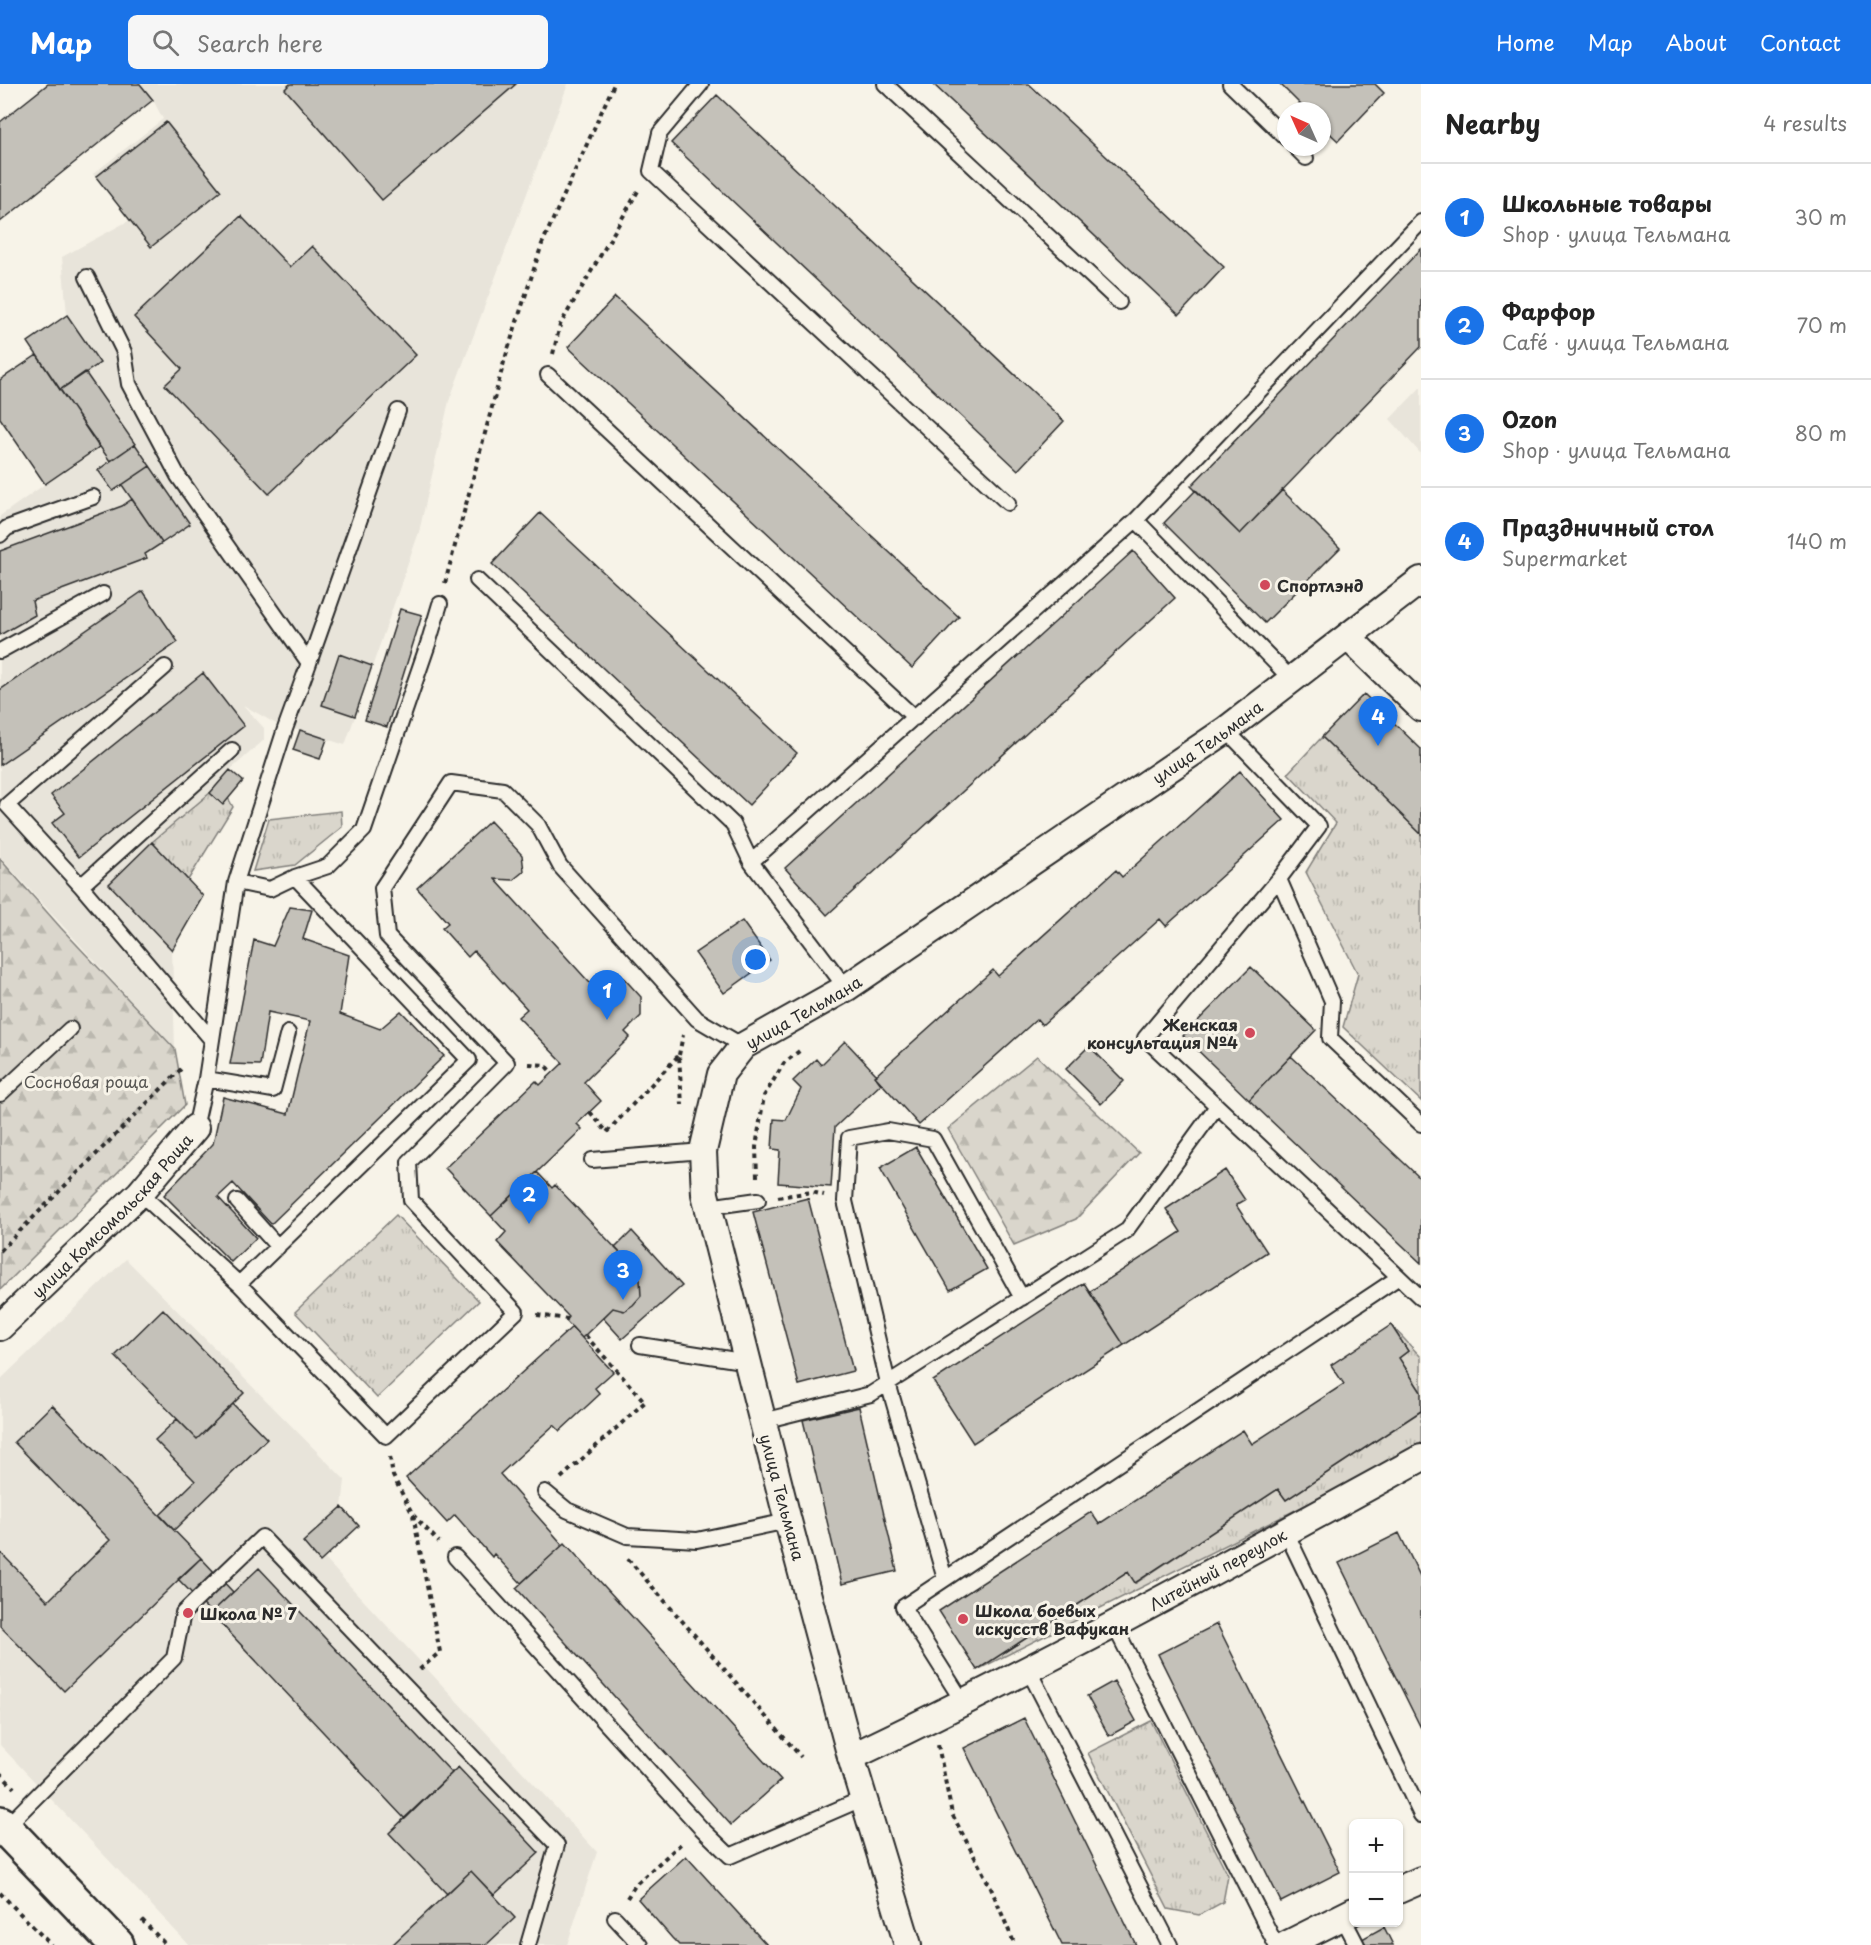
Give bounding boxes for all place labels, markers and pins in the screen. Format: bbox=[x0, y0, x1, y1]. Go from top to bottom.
place label: Спортлэнд bbox=[1277, 573, 1364, 597]
marker: Спортлэнд bbox=[1258, 578, 1272, 592]
pin: 4 bbox=[1358, 696, 1398, 746]
pin: 1 bbox=[588, 970, 626, 1020]
place label: Женская консультация №4 bbox=[1087, 1012, 1238, 1054]
marker: Женская консультация №4 bbox=[1243, 1026, 1257, 1040]
pin: 2 bbox=[510, 1174, 548, 1224]
pin: 3 bbox=[604, 1250, 642, 1300]
place label: Школа боевых искусств Вафукан bbox=[975, 1598, 1129, 1640]
place label: Школа № 7 bbox=[200, 1601, 298, 1625]
marker: Школа № 7 bbox=[181, 1606, 195, 1620]
marker: Школа боевых искусств Вафукан bbox=[956, 1612, 970, 1626]

